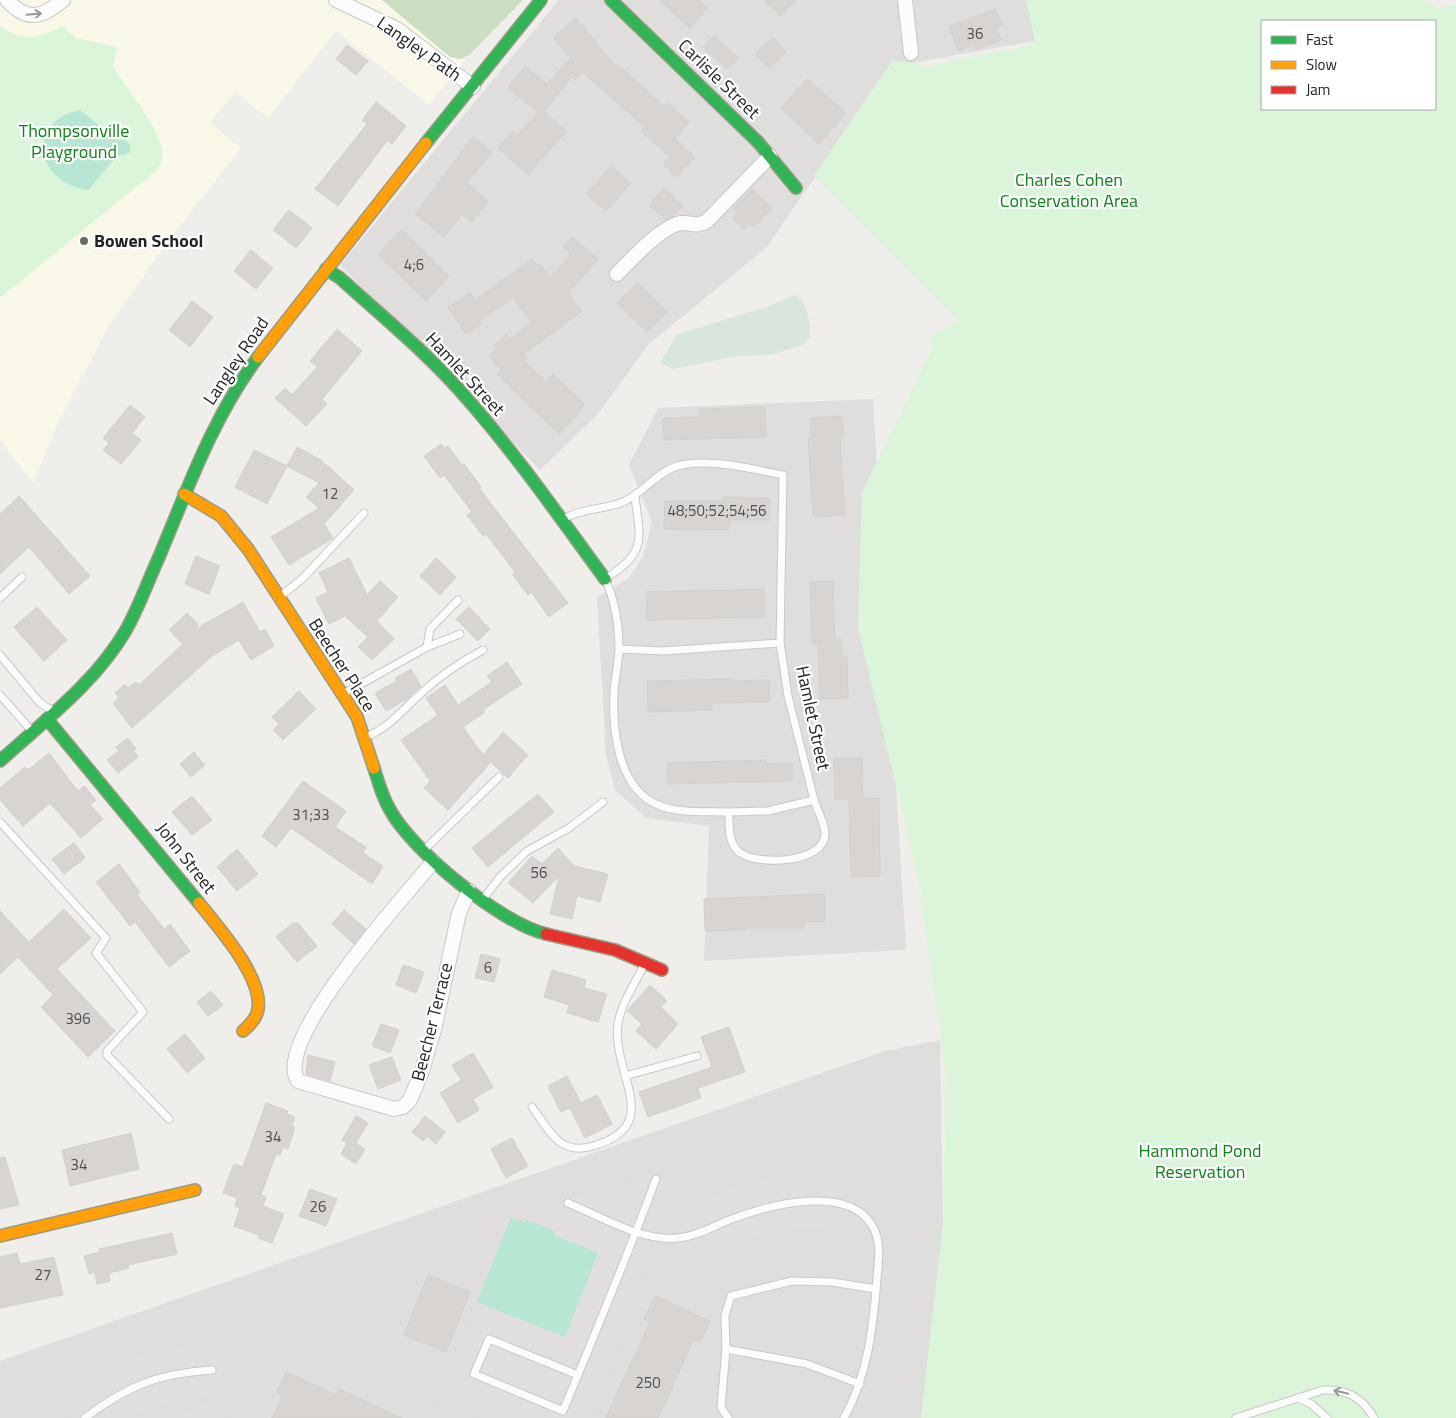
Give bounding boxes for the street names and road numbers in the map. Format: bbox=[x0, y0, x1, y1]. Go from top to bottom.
street label: Langley Path bbox=[371, 9, 467, 88]
street label: Carlisle Street bbox=[672, 32, 767, 125]
street label: Langley Road bbox=[196, 311, 275, 410]
street label: Hamlet Street bbox=[419, 326, 512, 422]
street label: Beecher Place bbox=[302, 613, 383, 717]
street label: Hamlet Street bbox=[789, 663, 838, 773]
street label: John Street bbox=[150, 816, 223, 900]
street label: Beecher Terrace bbox=[404, 960, 459, 1084]

